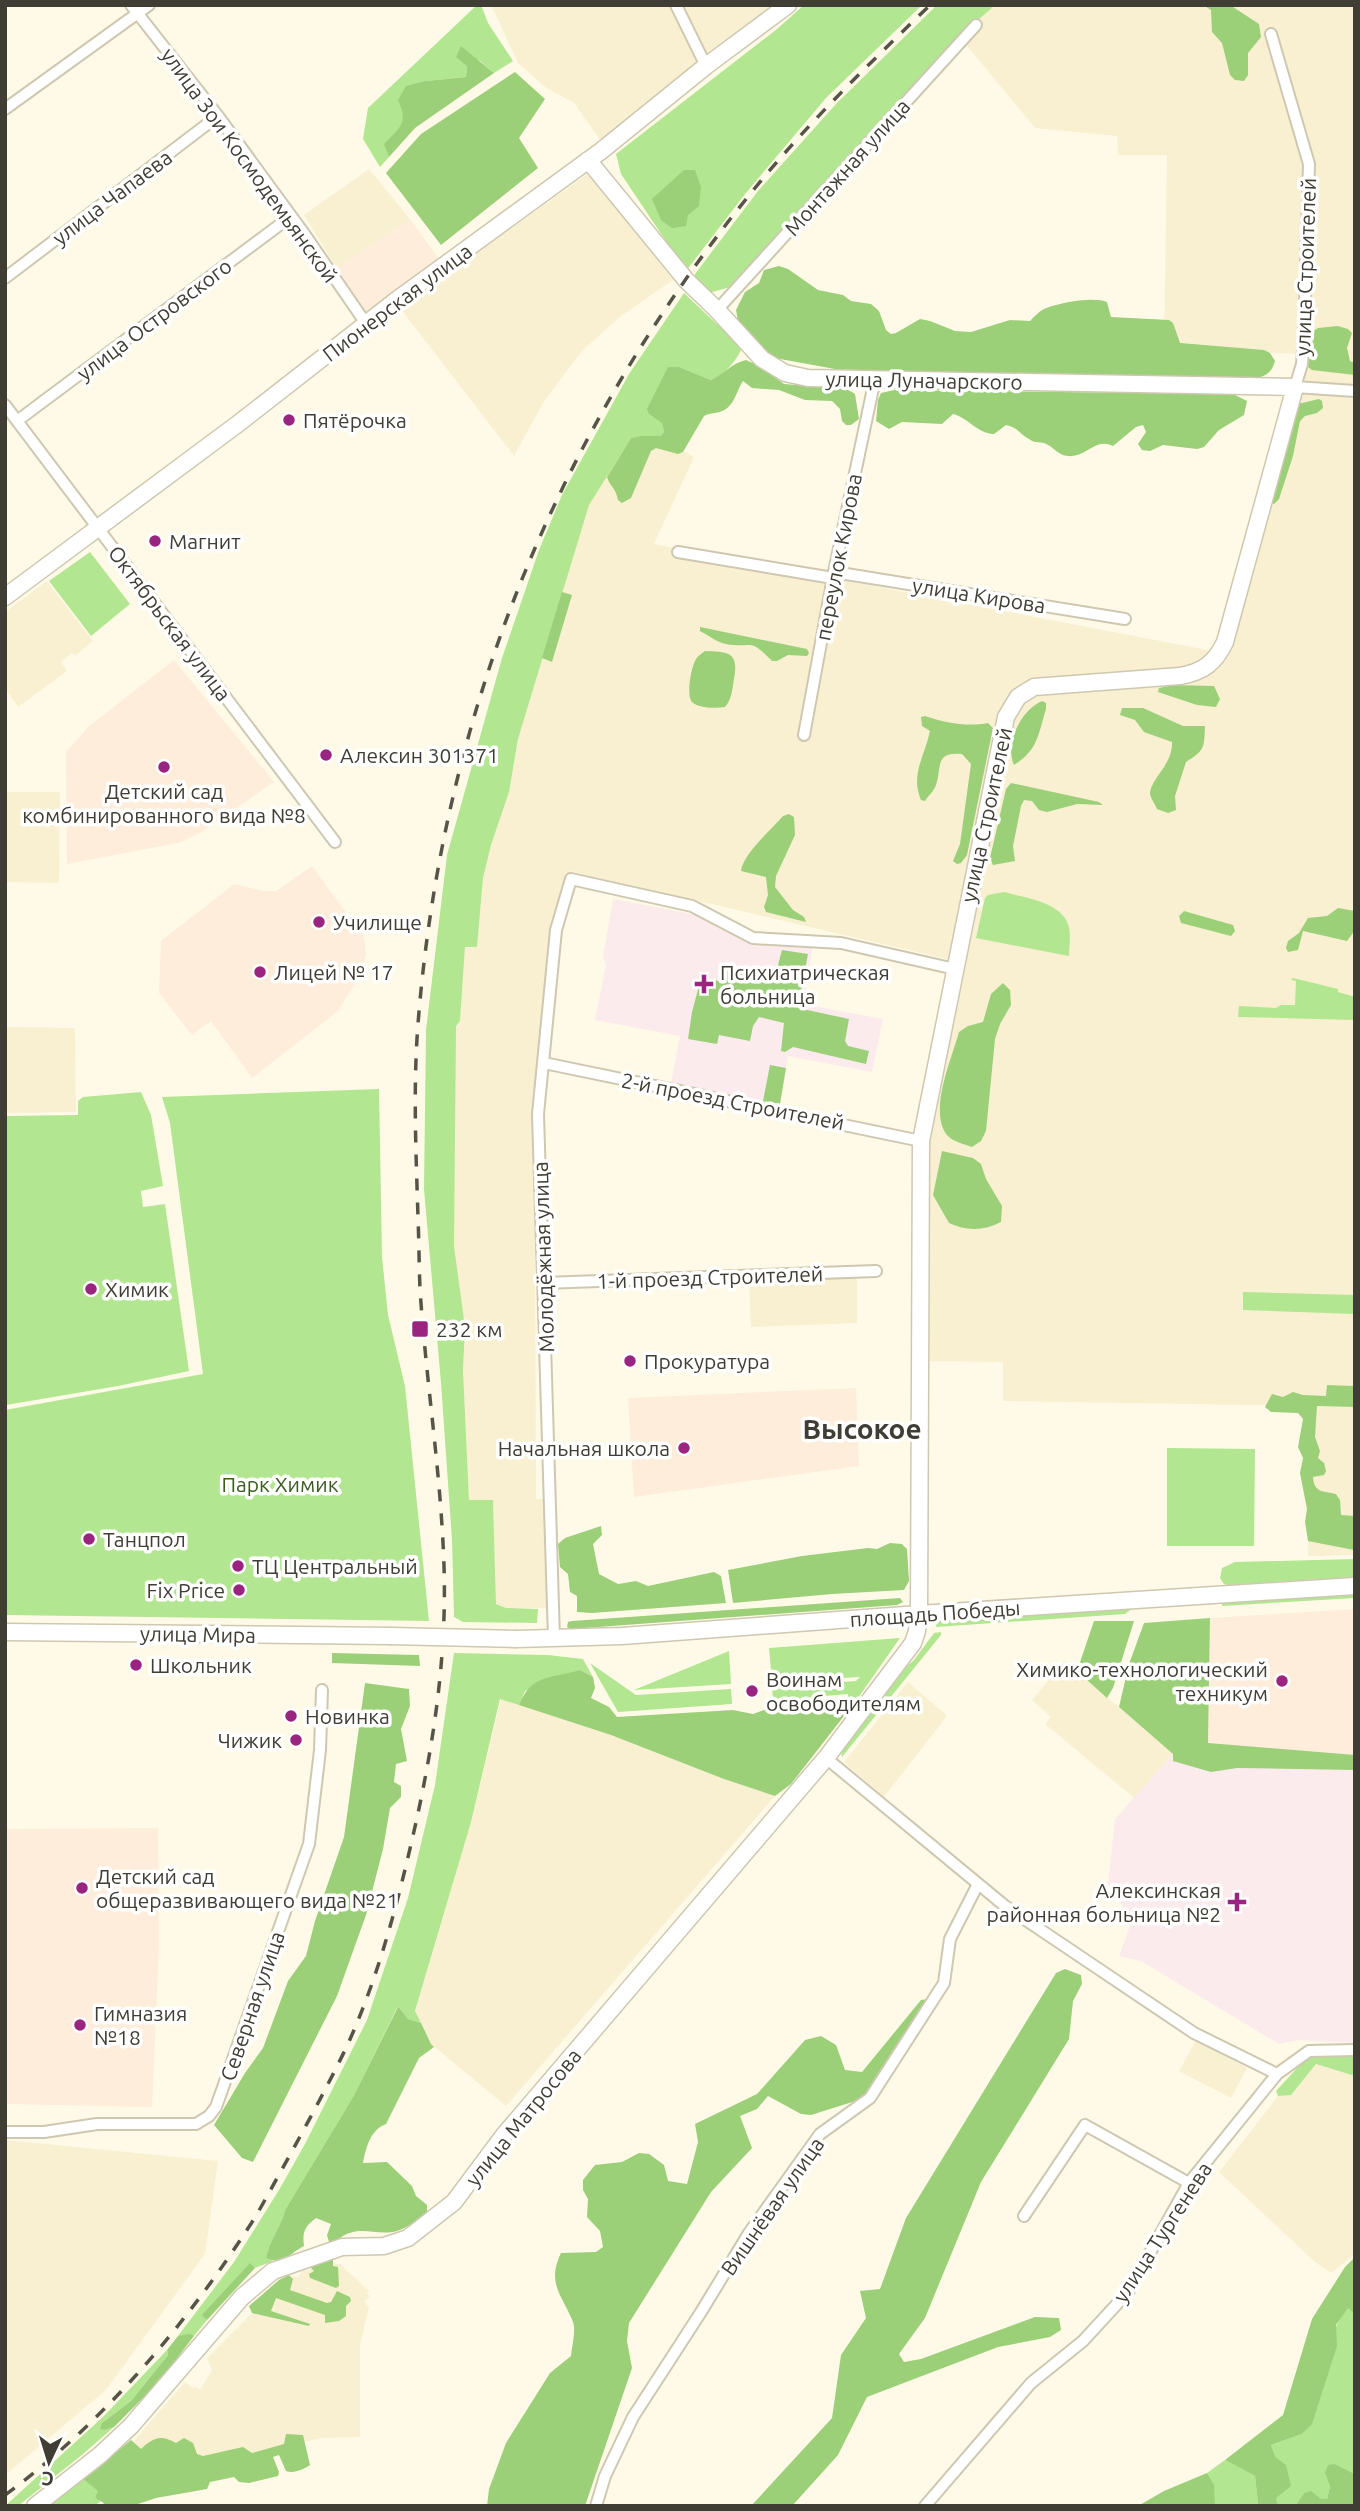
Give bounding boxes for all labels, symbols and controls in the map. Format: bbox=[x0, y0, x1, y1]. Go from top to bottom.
street label: улица Зои Космодемьянской bbox=[157, 43, 343, 287]
street label: Монтажная улица bbox=[779, 94, 915, 240]
street label: улица Чапаева bbox=[48, 144, 176, 250]
street label: улица Строителей bbox=[1290, 177, 1320, 357]
street label: Пионерская улица bbox=[318, 238, 476, 366]
street label: улица Островского bbox=[72, 253, 236, 385]
street label: улица Луначарского bbox=[825, 366, 1023, 394]
place label: Пятёрочка bbox=[303, 408, 407, 432]
marker: Пятёрочка bbox=[281, 412, 297, 428]
street label: переулок Кирова bbox=[810, 471, 866, 643]
place label: Магнит bbox=[169, 529, 241, 553]
marker: Магнит bbox=[147, 533, 163, 549]
street label: Октябрьская улица bbox=[104, 541, 236, 705]
street label: улица Кирова bbox=[911, 573, 1047, 617]
street label: улица Строителей bbox=[956, 725, 1016, 905]
place label: Алексин 301371 bbox=[340, 743, 499, 767]
marker: Алексин 301371 bbox=[318, 747, 334, 763]
marker: Детский сад комбинированного вида №8 bbox=[156, 759, 172, 775]
place label: Детский сад комбинированного вида №8 bbox=[22, 779, 306, 827]
place label: Училище bbox=[333, 910, 422, 934]
marker: Училище bbox=[311, 914, 327, 930]
place label: Лицей № 17 bbox=[274, 960, 394, 984]
place label: Психиатрическая больница bbox=[720, 960, 890, 1008]
marker: Лицей № 17 bbox=[252, 964, 268, 980]
marker: Психиатрическая больница bbox=[694, 974, 714, 994]
street label: 2-й проезд Строителей bbox=[619, 1068, 847, 1134]
street label: Молодёжная улица bbox=[528, 1161, 558, 1353]
street label: 1-й проезд Строителей bbox=[596, 1261, 824, 1293]
place label: Химик bbox=[105, 1277, 169, 1301]
marker: Химик bbox=[83, 1281, 99, 1297]
place label: 232 км bbox=[436, 1317, 502, 1341]
marker: 232 км bbox=[410, 1319, 430, 1339]
place label: Прокуратура bbox=[644, 1349, 770, 1373]
marker: Прокуратура bbox=[622, 1353, 638, 1369]
district label: Высокое bbox=[802, 1413, 922, 1444]
place label: Начальная школа bbox=[498, 1436, 670, 1460]
marker: Начальная школа bbox=[676, 1440, 692, 1456]
park label: Парк Химик bbox=[221, 1472, 339, 1496]
place label: Танцпол bbox=[103, 1527, 186, 1551]
marker: Танцпол bbox=[81, 1531, 97, 1547]
place label: ТЦ Центральный bbox=[252, 1554, 418, 1578]
marker: ТЦ Центральный bbox=[230, 1558, 246, 1574]
place label: Fix Price bbox=[147, 1578, 225, 1602]
marker: Fix Price bbox=[231, 1582, 247, 1598]
street label: площадь Победы bbox=[849, 1595, 1021, 1631]
street label: улица Мира bbox=[140, 1621, 256, 1647]
place label: Школьник bbox=[150, 1653, 252, 1677]
marker: Школьник bbox=[128, 1657, 144, 1673]
place label: Химико-технологический техникум bbox=[1016, 1657, 1268, 1705]
place label: Воинам освободителям bbox=[766, 1667, 921, 1715]
marker: Химико-технологический техникум bbox=[1274, 1673, 1290, 1689]
marker: Воинам освободителям bbox=[744, 1683, 760, 1699]
place label: Новинка bbox=[305, 1704, 390, 1728]
marker: Новинка bbox=[283, 1708, 299, 1724]
place label: Чижик bbox=[218, 1728, 282, 1752]
marker: Чижик bbox=[288, 1732, 304, 1748]
place label: Детский сад общеразвивающего вида №21 bbox=[96, 1864, 399, 1912]
place label: Алексинская районная больница №2 bbox=[987, 1878, 1221, 1926]
marker: Детский сад общеразвивающего вида №21 bbox=[74, 1880, 90, 1896]
marker: Алексинская районная больница №2 bbox=[1227, 1892, 1247, 1912]
street label: Северная улица bbox=[215, 1928, 289, 2084]
place label: Гимназия №18 bbox=[94, 2001, 187, 2049]
marker: Гимназия №18 bbox=[72, 2017, 88, 2033]
street label: улица Матросова bbox=[460, 2044, 586, 2190]
street label: Вишнёвая улица bbox=[716, 2133, 828, 2279]
street label: улица Тургенева bbox=[1108, 2157, 1216, 2307]
north arrow bbox=[14, 2427, 84, 2497]
text: С bbox=[41, 2468, 55, 2490]

